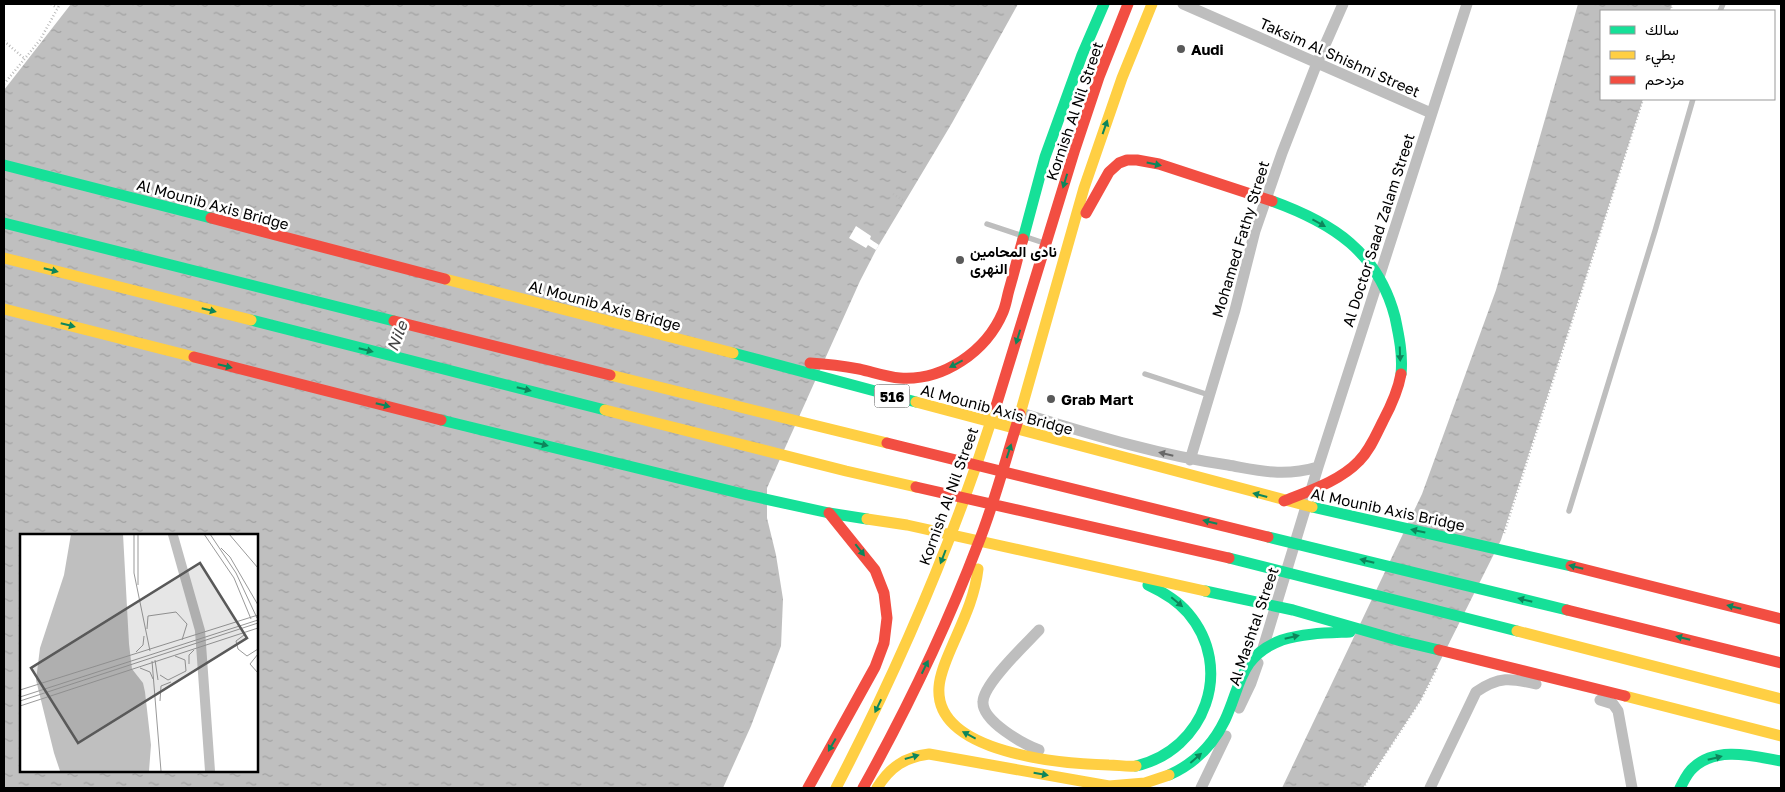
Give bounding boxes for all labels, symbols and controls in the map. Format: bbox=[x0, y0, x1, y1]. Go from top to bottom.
legend bbox=[1600, 10, 1775, 100]
street label: Taksim Al Shishni Street bbox=[1257, 13, 1423, 101]
text: سالك bbox=[1645, 20, 1679, 38]
street label: Kornish Al Nil Street bbox=[1042, 39, 1106, 183]
place label: Audi bbox=[1191, 40, 1224, 58]
marker: Audi bbox=[1175, 43, 1187, 55]
text: بطيء bbox=[1645, 45, 1675, 68]
text: مزدحم bbox=[1645, 70, 1684, 90]
one-way arrow bbox=[1101, 119, 1109, 134]
street label: Al Doctor Saad Zalam Street bbox=[1338, 131, 1418, 329]
street label: Mohamed Fathy Street bbox=[1208, 158, 1272, 320]
one-way arrow bbox=[1146, 160, 1162, 168]
one-way arrow bbox=[1061, 174, 1069, 189]
street label: Al Mounib Axis Bridge bbox=[135, 175, 291, 233]
one-way arrow bbox=[1313, 218, 1326, 227]
place label: نادى المحامين النهرى bbox=[970, 242, 1057, 278]
marker: نادى المحامين النهرى bbox=[954, 254, 966, 266]
one-way arrow bbox=[44, 266, 59, 274]
street label: Al Mounib Axis Bridge bbox=[527, 276, 683, 334]
one-way arrow bbox=[201, 306, 216, 314]
water label: Nile bbox=[382, 316, 412, 354]
one-way arrow bbox=[60, 321, 75, 329]
one-way arrow bbox=[1013, 329, 1021, 344]
one-way arrow bbox=[359, 346, 374, 354]
one-way arrow bbox=[1397, 346, 1405, 362]
one-way arrow bbox=[948, 360, 963, 368]
one-way arrow bbox=[218, 362, 233, 370]
street label: Al Mounib Axis Bridge bbox=[919, 380, 1075, 438]
road number: 516 bbox=[874, 384, 910, 408]
one-way arrow bbox=[516, 386, 531, 394]
place label: Grab Mart bbox=[1061, 390, 1134, 408]
marker: Grab Mart bbox=[1045, 393, 1057, 405]
one-way arrow bbox=[375, 401, 390, 409]
street label: Kornish Al Nil Street bbox=[915, 424, 981, 568]
one-way arrow bbox=[533, 440, 548, 448]
one-way arrow bbox=[1006, 443, 1013, 458]
one-way arrow bbox=[1159, 450, 1174, 458]
street label: Al Mounib Axis Bridge bbox=[1309, 484, 1467, 534]
one-way arrow bbox=[1252, 490, 1267, 498]
one-way arrow bbox=[1202, 518, 1217, 526]
one-way arrow bbox=[1411, 527, 1426, 535]
inset map bbox=[20, 534, 258, 772]
one-way arrow bbox=[855, 543, 865, 557]
one-way arrow bbox=[939, 550, 947, 565]
one-way arrow bbox=[1360, 557, 1375, 565]
one-way arrow bbox=[1569, 563, 1584, 571]
street label: Al Mashtal Street bbox=[1224, 564, 1282, 688]
one-way arrow bbox=[1518, 596, 1533, 604]
one-way arrow bbox=[1170, 597, 1183, 608]
one-way arrow bbox=[1726, 603, 1742, 611]
one-way arrow bbox=[1285, 633, 1300, 641]
one-way arrow bbox=[1676, 634, 1691, 642]
one-way arrow bbox=[921, 660, 929, 674]
one-way arrow bbox=[873, 699, 881, 713]
one-way arrow bbox=[962, 730, 976, 739]
one-way arrow bbox=[828, 738, 836, 753]
one-way arrow bbox=[905, 753, 920, 761]
one-way arrow bbox=[1190, 753, 1202, 764]
one-way arrow bbox=[1707, 753, 1722, 761]
one-way arrow bbox=[1034, 770, 1050, 778]

